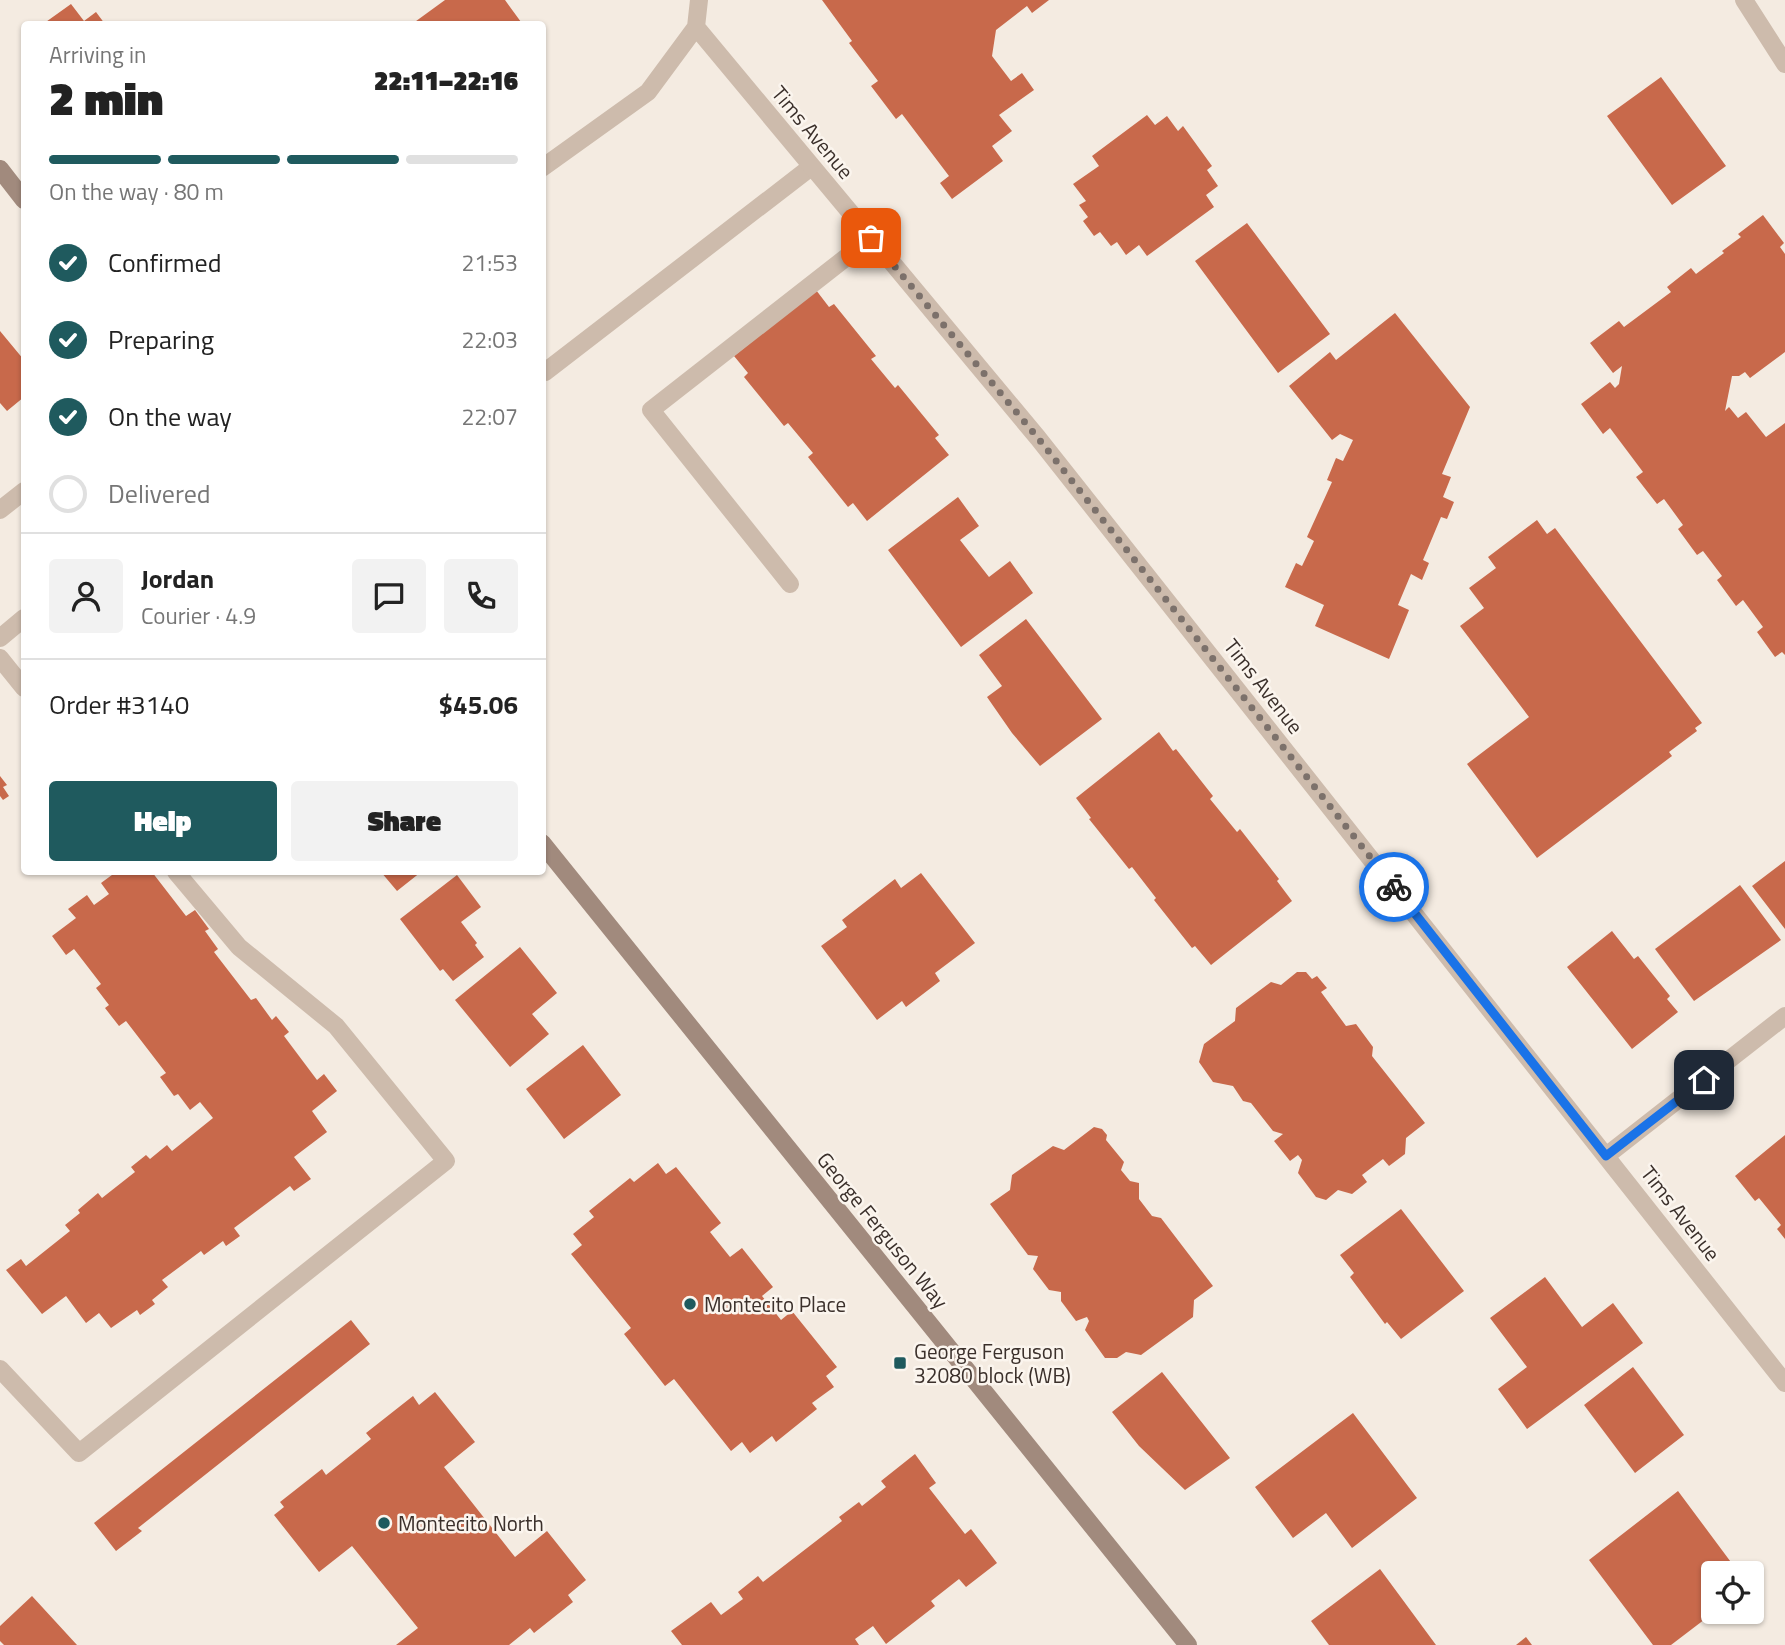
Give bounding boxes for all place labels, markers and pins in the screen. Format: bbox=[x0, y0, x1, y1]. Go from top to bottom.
pin bbox=[841, 208, 901, 268]
pin bbox=[1674, 1050, 1734, 1110]
place label: Montecito Place bbox=[704, 1288, 846, 1320]
marker: Montecito Place bbox=[682, 1296, 698, 1312]
place label: George Ferguson 32080 block (WB) bbox=[914, 1335, 1071, 1391]
marker: George Ferguson 32080 block (WB) bbox=[892, 1355, 908, 1371]
place label: Montecito North bbox=[398, 1507, 544, 1539]
marker: Montecito North bbox=[376, 1515, 392, 1531]

